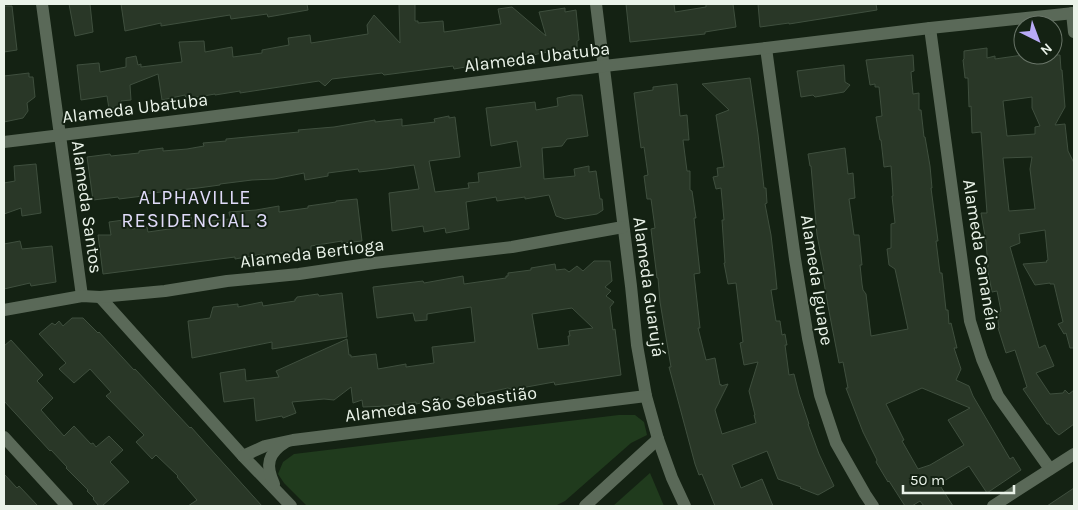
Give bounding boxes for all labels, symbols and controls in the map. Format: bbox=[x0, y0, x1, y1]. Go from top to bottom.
north arrow bbox=[1013, 15, 1063, 65]
street label: Alameda Ubatuba bbox=[463, 37, 611, 77]
text: N bbox=[1037, 40, 1056, 59]
street label: Alameda Ubatuba bbox=[61, 88, 209, 128]
street label: Alameda Santos bbox=[67, 139, 107, 275]
street label: Alameda Cananéia bbox=[958, 178, 1004, 332]
district label: ALPHAVILLE RESIDENCIAL 3 bbox=[121, 186, 269, 232]
street label: Alameda Iguape bbox=[796, 213, 838, 347]
street label: Alameda Guarujá bbox=[628, 215, 670, 359]
street label: Alameda Bertioga bbox=[239, 233, 385, 273]
street label: Alameda São Sebastião bbox=[344, 381, 538, 427]
scale bar bbox=[903, 462, 1014, 494]
text: 50 m bbox=[910, 471, 945, 489]

